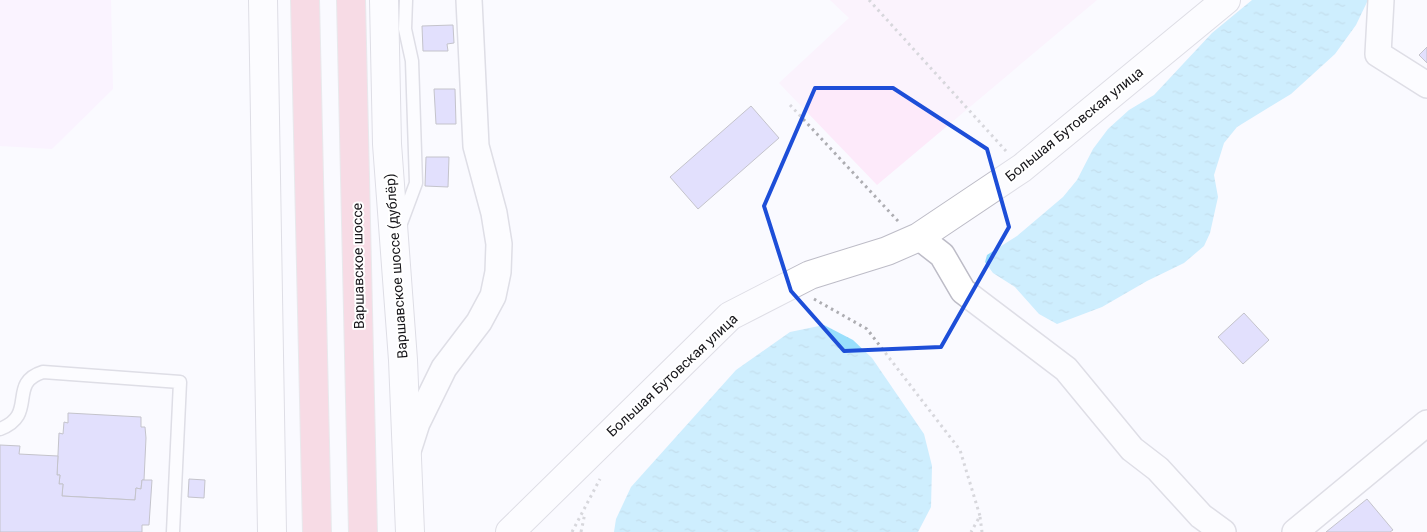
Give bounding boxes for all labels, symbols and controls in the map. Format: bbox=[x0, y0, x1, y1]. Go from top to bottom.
street label: Большая Бутовская улица bbox=[1002, 64, 1146, 184]
street label: Варшавское шоссе (дублёр) bbox=[382, 173, 411, 359]
street label: Варшавское шоссе bbox=[349, 203, 367, 329]
street label: Большая Бутовская улица bbox=[603, 310, 741, 440]

